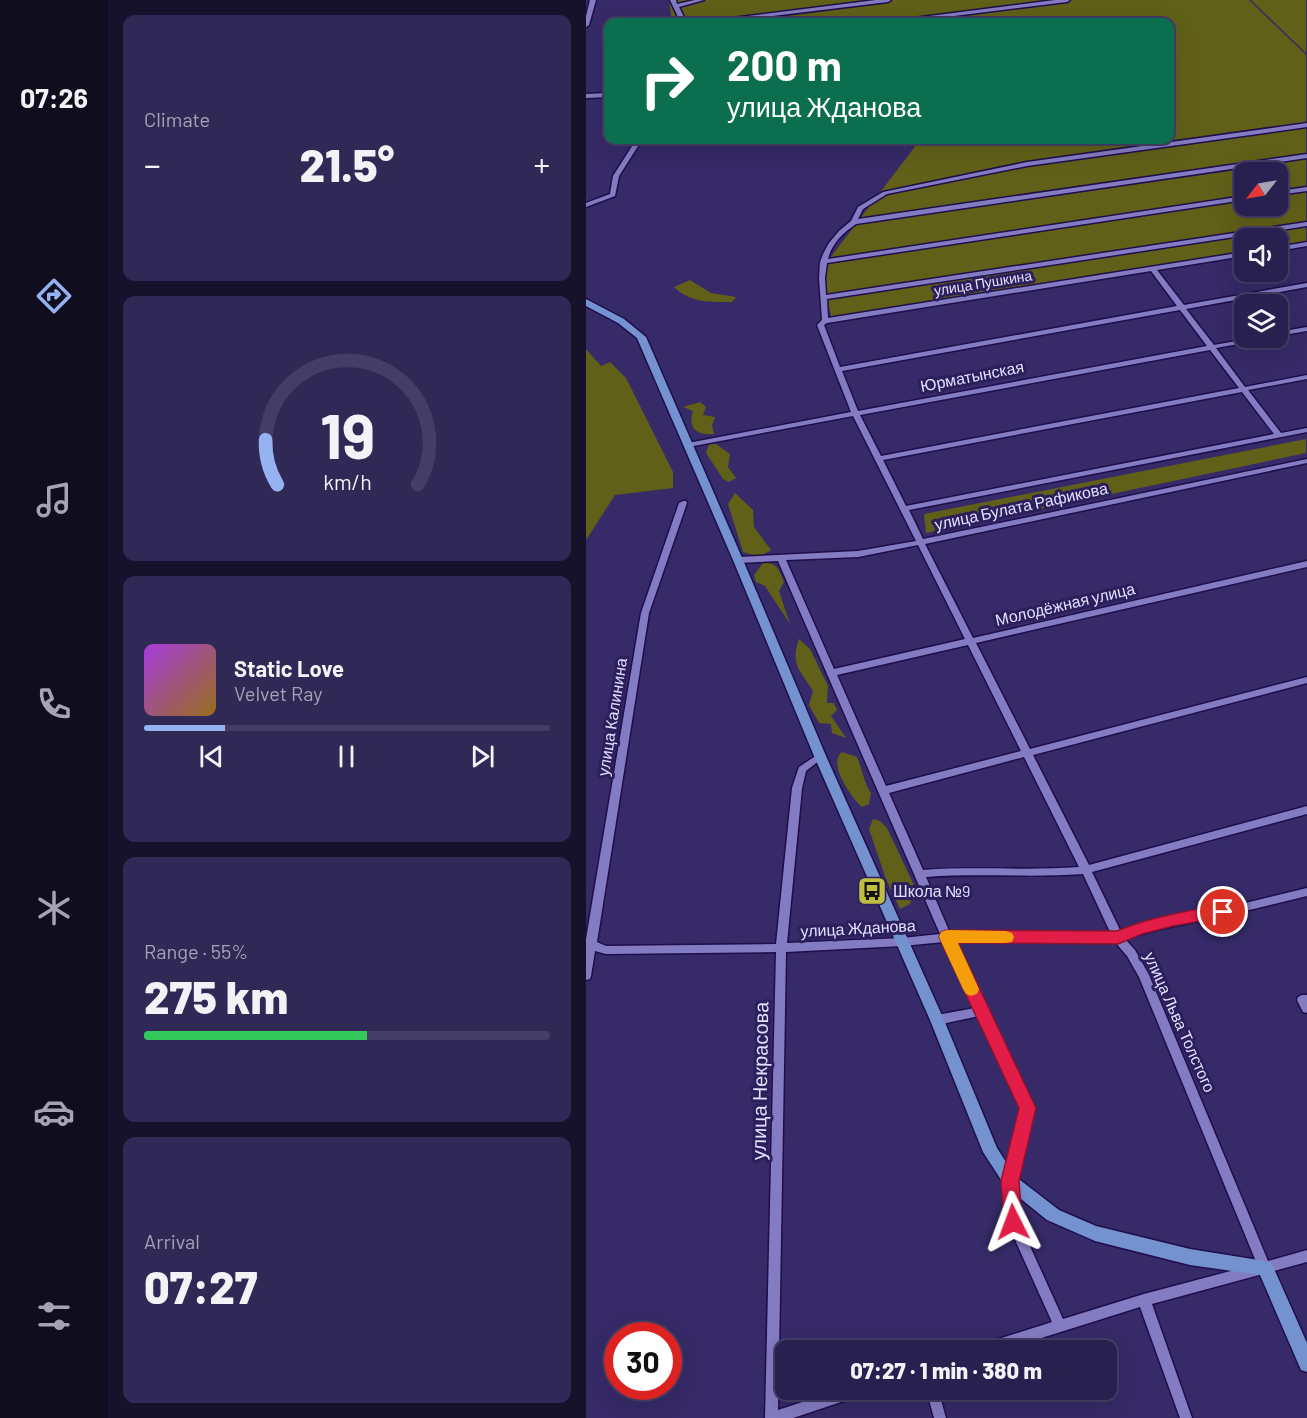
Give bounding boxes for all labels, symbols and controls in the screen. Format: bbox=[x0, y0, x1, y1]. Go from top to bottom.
text: 200 m bbox=[727, 39, 842, 89]
icon: right bbox=[628, 42, 706, 120]
text: 07:26 bbox=[20, 81, 88, 113]
text: улица Жданова bbox=[727, 90, 921, 122]
text: Climate bbox=[144, 107, 210, 131]
text: 21.5° bbox=[300, 137, 394, 191]
text: − bbox=[144, 144, 161, 184]
text: + bbox=[534, 144, 550, 184]
north arrow bbox=[1234, 162, 1288, 216]
map controls bbox=[1234, 162, 1288, 348]
button: sound bbox=[1234, 228, 1288, 282]
street label: улица Пушкина bbox=[933, 266, 1033, 299]
icon: directions bbox=[33, 275, 75, 317]
button: layers bbox=[1234, 294, 1288, 348]
street label: Юрматынская bbox=[918, 356, 1025, 395]
text: 19 bbox=[319, 398, 375, 472]
text: km/h bbox=[323, 470, 371, 495]
street label: улица Булата Рафикова bbox=[933, 478, 1109, 533]
icon: music bbox=[33, 479, 75, 521]
street label: Молодёжная улица bbox=[993, 578, 1137, 629]
text: Static Love bbox=[234, 655, 344, 681]
street label: улица Калинина bbox=[593, 656, 630, 777]
text: Velvet Ray bbox=[234, 681, 323, 705]
icon: phone bbox=[33, 683, 75, 725]
icon: previous bbox=[195, 740, 228, 773]
icon: pause bbox=[330, 740, 363, 773]
icon: next bbox=[466, 740, 499, 773]
bus stop icon: Школа №9 bbox=[856, 875, 888, 907]
place label: Школа №9 bbox=[893, 881, 970, 900]
pin bbox=[1197, 886, 1248, 937]
icon: climate bbox=[33, 887, 75, 929]
icon: arrive bbox=[1206, 895, 1239, 928]
street label: улица Жданова bbox=[800, 915, 916, 940]
text: Range · 55% bbox=[144, 939, 248, 963]
street label: улица Льва Толстого bbox=[1141, 949, 1220, 1095]
text: 275 km bbox=[144, 969, 288, 1023]
street label: улица Некрасова bbox=[746, 1001, 772, 1160]
icon: car bbox=[33, 1091, 75, 1133]
position arrow bbox=[981, 1190, 1045, 1254]
text: Arrival bbox=[144, 1229, 200, 1253]
text: 07:27 bbox=[144, 1259, 257, 1313]
icon: filters bbox=[33, 1295, 75, 1337]
speed limit sign: 30 bbox=[604, 1322, 682, 1400]
text: 07:27 · 1 min · 380 m bbox=[850, 1357, 1042, 1383]

